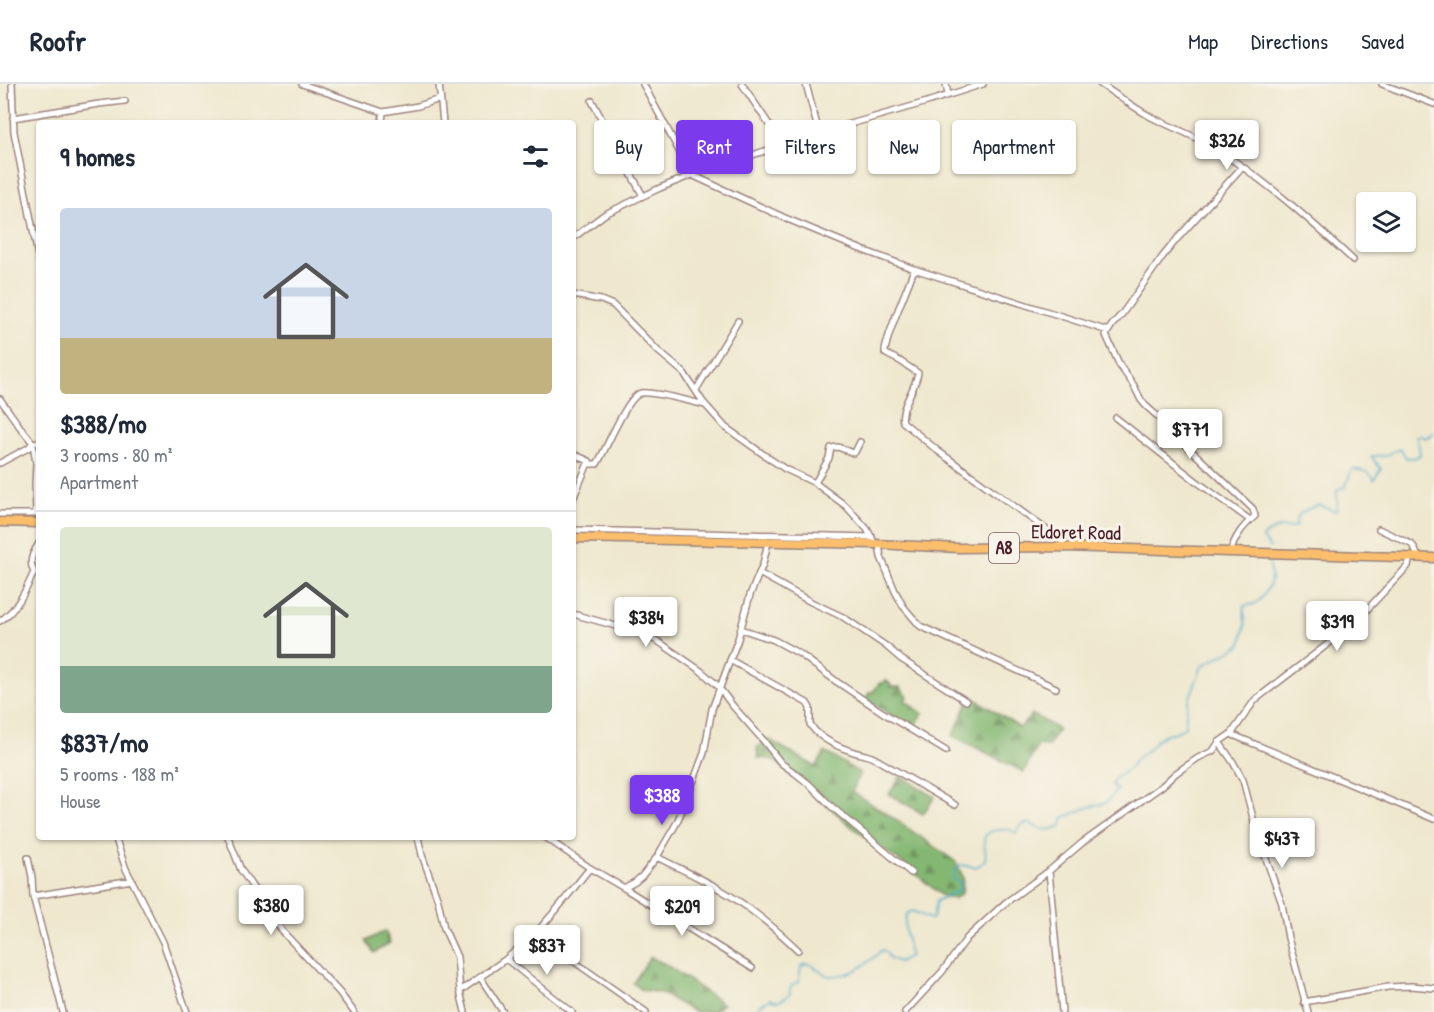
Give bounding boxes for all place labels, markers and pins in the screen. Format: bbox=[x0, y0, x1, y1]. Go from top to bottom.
pin: $326 bbox=[1191, 120, 1263, 171]
pin: $771 bbox=[1154, 409, 1226, 460]
pin: $384 bbox=[610, 597, 682, 648]
pin: $319 bbox=[1301, 601, 1373, 652]
pin: $388 bbox=[626, 775, 698, 826]
pin: $437 bbox=[1246, 818, 1318, 869]
pin: $380 bbox=[235, 885, 307, 936]
pin: $209 bbox=[646, 886, 718, 937]
pin: $837 bbox=[511, 925, 583, 976]

